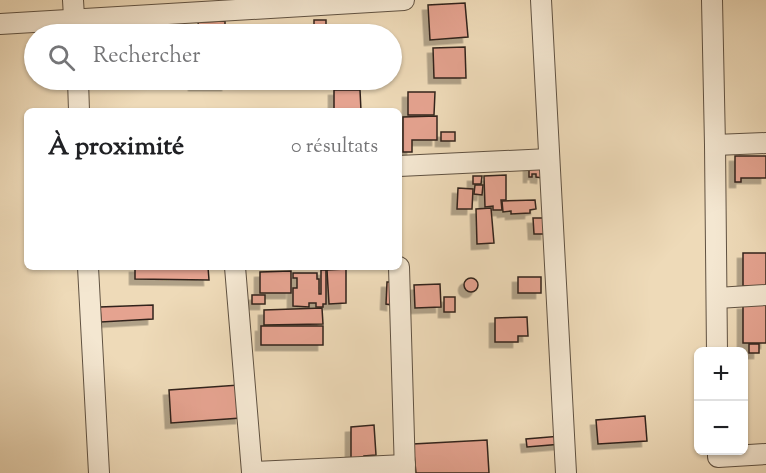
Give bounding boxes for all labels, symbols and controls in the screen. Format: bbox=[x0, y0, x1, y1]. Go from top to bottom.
search box bbox=[24, 24, 402, 90]
icon: search bbox=[45, 41, 78, 74]
text: Rechercher bbox=[93, 41, 200, 73]
text: À proximité bbox=[48, 129, 184, 166]
text: 0 résultats bbox=[291, 133, 378, 162]
map controls bbox=[694, 347, 748, 455]
button: + bbox=[694, 347, 748, 401]
button: − bbox=[694, 401, 748, 455]

